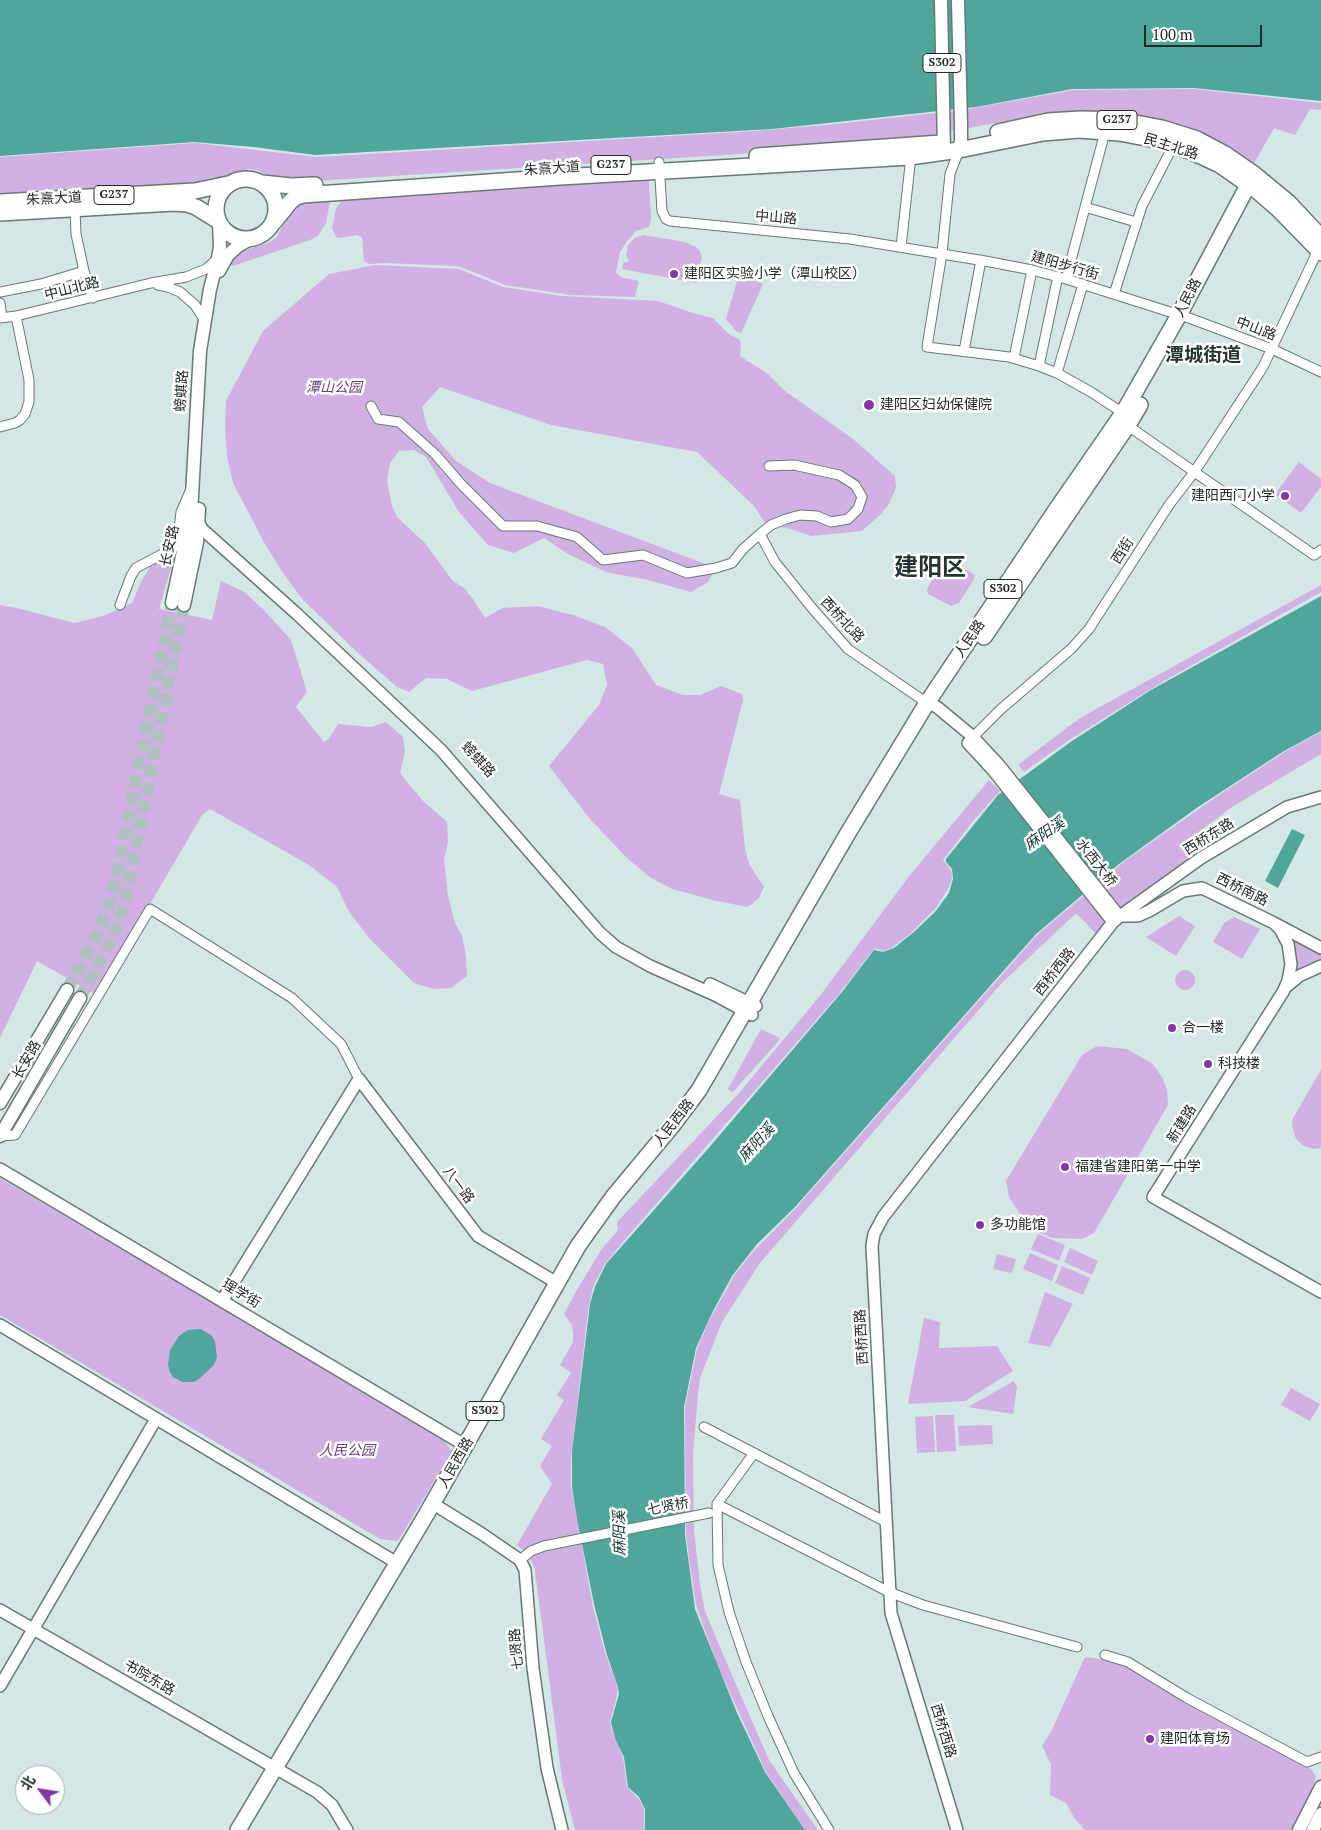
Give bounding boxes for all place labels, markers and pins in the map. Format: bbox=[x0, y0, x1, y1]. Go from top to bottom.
place label: 建阳区实验小学（潭山校区） bbox=[684, 266, 866, 282]
marker: 建阳区实验小学（潭山校区） bbox=[668, 268, 680, 280]
place label: 建阳区妇幼保健院 bbox=[880, 397, 992, 413]
marker: 建阳区妇幼保健院 bbox=[862, 398, 876, 412]
place label: 建阳西门小学 bbox=[1191, 488, 1275, 504]
marker: 建阳西门小学 bbox=[1279, 490, 1291, 502]
place label: 合一楼 bbox=[1182, 1020, 1224, 1036]
marker: 合一楼 bbox=[1166, 1022, 1178, 1034]
place label: 科技楼 bbox=[1218, 1056, 1260, 1072]
marker: 科技楼 bbox=[1202, 1058, 1214, 1070]
place label: 福建省建阳第一中学 bbox=[1075, 1159, 1201, 1175]
marker: 福建省建阳第一中学 bbox=[1059, 1161, 1071, 1173]
place label: 多功能馆 bbox=[990, 1217, 1046, 1233]
marker: 多功能馆 bbox=[974, 1219, 986, 1231]
place label: 建阳体育场 bbox=[1160, 1731, 1230, 1747]
marker: 建阳体育场 bbox=[1144, 1733, 1156, 1745]

